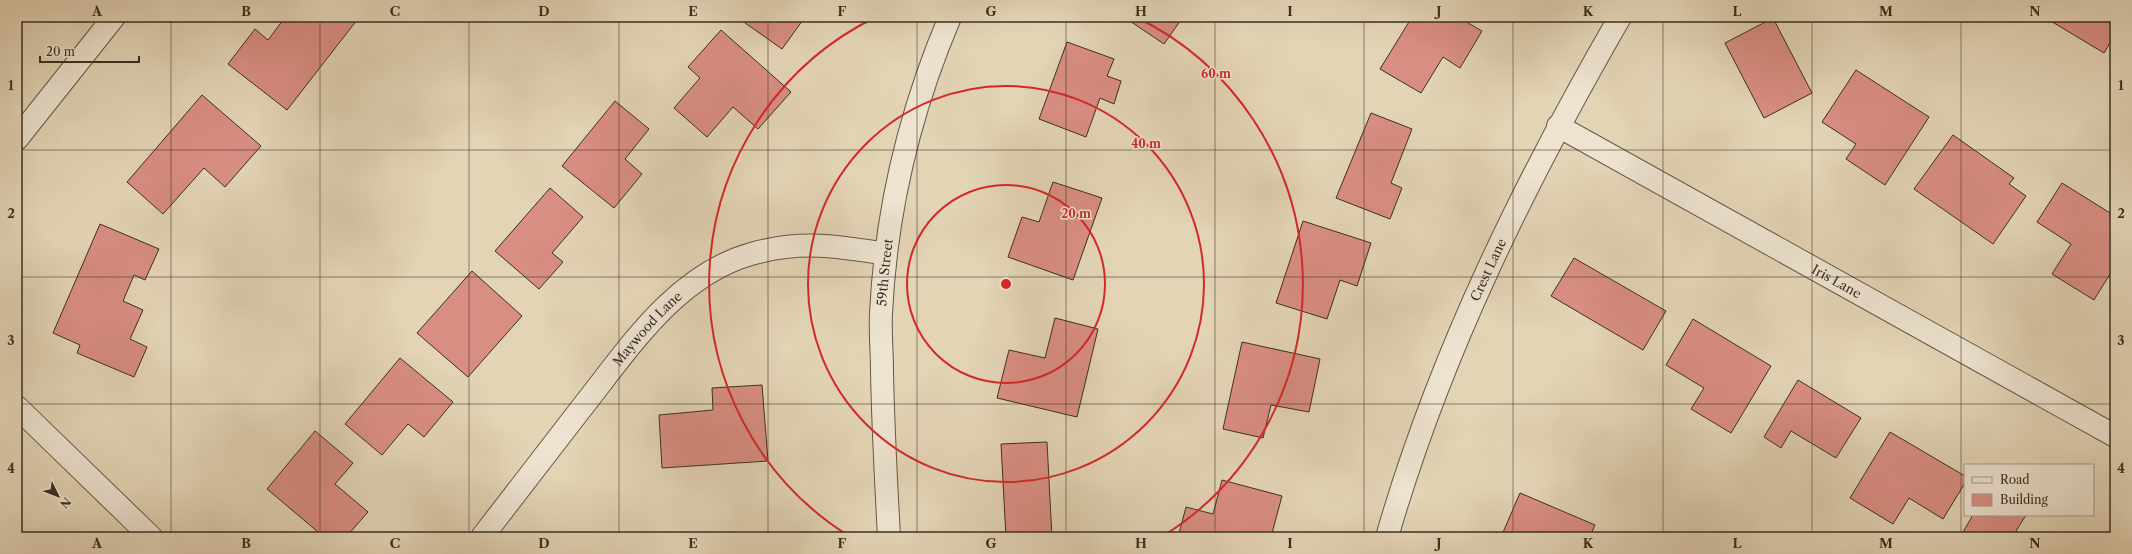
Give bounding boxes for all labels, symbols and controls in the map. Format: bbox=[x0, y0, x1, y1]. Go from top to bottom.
text: A bbox=[91, 3, 103, 19]
text: B bbox=[241, 3, 251, 19]
text: C bbox=[390, 3, 400, 19]
text: D bbox=[538, 3, 550, 19]
text: E bbox=[688, 3, 698, 19]
text: F bbox=[838, 3, 847, 19]
text: G bbox=[985, 3, 997, 19]
text: H bbox=[1135, 3, 1147, 19]
text: I bbox=[1287, 3, 1293, 19]
text: J bbox=[1434, 3, 1442, 19]
text: K bbox=[1583, 3, 1594, 19]
text: L bbox=[1733, 3, 1742, 19]
text: M bbox=[1879, 3, 1893, 19]
text: N bbox=[2029, 3, 2041, 19]
scale bar bbox=[40, 38, 139, 64]
text: 20 m bbox=[46, 44, 75, 59]
text: 60 m bbox=[1201, 66, 1231, 81]
text: 1 bbox=[8, 77, 14, 93]
text: 1 bbox=[2118, 77, 2124, 93]
text: 40 m bbox=[1131, 136, 1161, 151]
text: 2 bbox=[7, 205, 15, 221]
text: 2 bbox=[2117, 205, 2125, 221]
text: 20 m bbox=[1061, 206, 1091, 221]
street label: Crest Lane bbox=[1467, 236, 1509, 303]
street label: 59th Street bbox=[873, 237, 896, 307]
street label: Iris Lane bbox=[1809, 261, 1864, 301]
centre of rings bbox=[999, 277, 1013, 291]
street label: Maywood Lane bbox=[609, 288, 685, 369]
text: 3 bbox=[7, 332, 15, 348]
text: 3 bbox=[2117, 332, 2125, 348]
text: 4 bbox=[7, 460, 15, 476]
text: 4 bbox=[2117, 460, 2125, 476]
legend bbox=[1964, 464, 2094, 516]
text: Road bbox=[2000, 472, 2030, 487]
north arrow bbox=[38, 476, 78, 516]
text: Building bbox=[2000, 492, 2048, 507]
text: N bbox=[57, 495, 74, 511]
text: A bbox=[91, 535, 103, 551]
text: B bbox=[241, 535, 251, 551]
text: C bbox=[390, 535, 400, 551]
text: D bbox=[538, 535, 550, 551]
text: E bbox=[688, 535, 698, 551]
text: F bbox=[838, 535, 847, 551]
text: G bbox=[985, 535, 997, 551]
text: H bbox=[1135, 535, 1147, 551]
text: I bbox=[1287, 535, 1293, 551]
text: J bbox=[1434, 535, 1442, 551]
text: K bbox=[1583, 535, 1594, 551]
text: L bbox=[1733, 535, 1742, 551]
text: M bbox=[1879, 535, 1893, 551]
text: N bbox=[2029, 535, 2041, 551]

